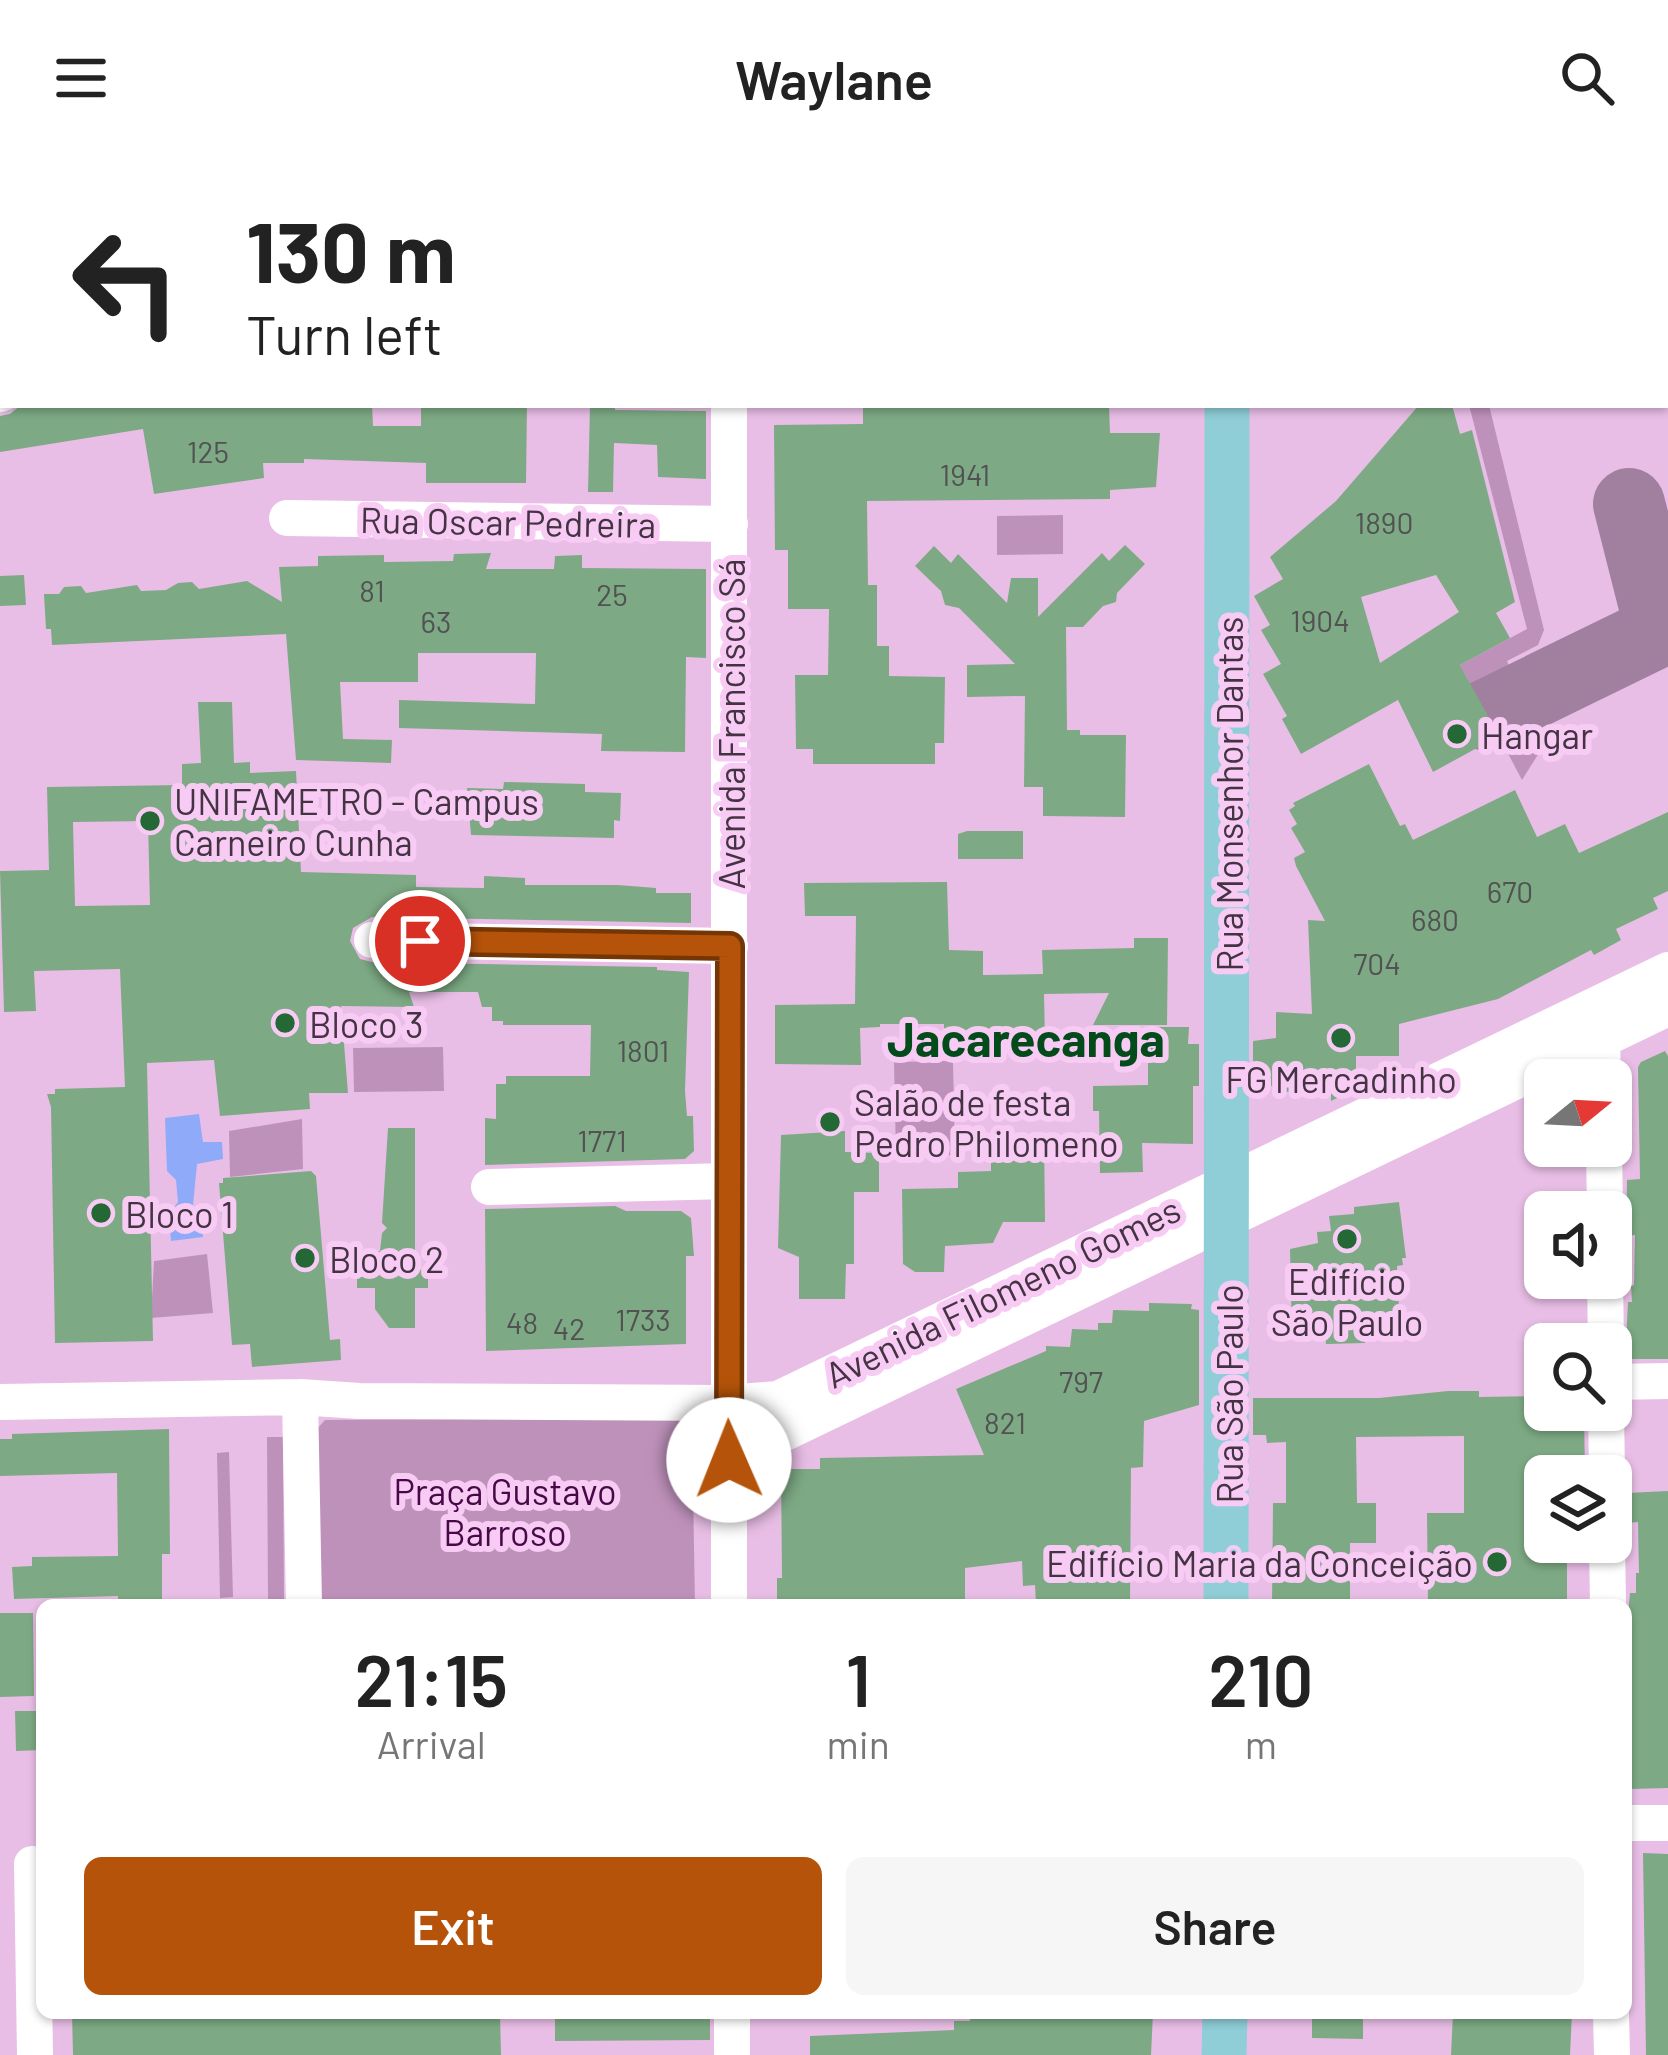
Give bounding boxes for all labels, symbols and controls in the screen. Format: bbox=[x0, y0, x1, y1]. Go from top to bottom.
icon: menu bbox=[48, 45, 114, 111]
icon: search bbox=[1554, 45, 1620, 111]
text: Waylane bbox=[735, 46, 933, 111]
text: 130 m bbox=[246, 199, 456, 300]
icon: left bbox=[48, 204, 204, 360]
text: Turn left bbox=[246, 301, 443, 366]
house number: 125 bbox=[187, 433, 229, 469]
house number: 1941 bbox=[940, 456, 990, 492]
street label: Rua Oscar Pedreira bbox=[360, 497, 656, 545]
house number: 1890 bbox=[1355, 504, 1413, 540]
street label: Avenida Francisco Sá bbox=[709, 559, 752, 889]
house number: 81 bbox=[359, 572, 385, 608]
house number: 25 bbox=[596, 576, 628, 612]
house number: 1904 bbox=[1290, 602, 1350, 638]
house number: 63 bbox=[421, 603, 451, 639]
street label: Rua Monsenhor Dantas bbox=[1207, 616, 1250, 972]
place label: Hangar bbox=[1481, 713, 1593, 756]
marker: Hangar bbox=[1444, 721, 1470, 747]
place label: UNIFAMETRO - Campus Carneiro Cunha bbox=[174, 779, 539, 863]
marker: UNIFAMETRO - Campus Carneiro Cunha bbox=[137, 808, 163, 834]
house number: 670 bbox=[1487, 873, 1533, 909]
pin bbox=[369, 890, 471, 992]
house number: 680 bbox=[1411, 901, 1459, 937]
icon: arrive bbox=[387, 908, 453, 974]
house number: 704 bbox=[1353, 945, 1401, 981]
place label: Bloco 3 bbox=[309, 1002, 423, 1045]
district label: Jacarecanga bbox=[887, 1009, 1165, 1067]
marker: Bloco 3 bbox=[272, 1010, 298, 1036]
marker: FG Mercadinho bbox=[1328, 1025, 1354, 1051]
house number: 1801 bbox=[617, 1032, 669, 1068]
place label: FG Mercadinho bbox=[1225, 1057, 1457, 1100]
north arrow bbox=[1524, 1059, 1632, 1167]
map controls bbox=[1524, 1059, 1632, 1563]
place label: Salão de festa Pedro Philomeno bbox=[854, 1080, 1119, 1164]
marker: Salão de festa Pedro Philomeno bbox=[817, 1109, 843, 1135]
house number: 1771 bbox=[577, 1122, 627, 1158]
street label: Avenida Filomeno Gomes bbox=[817, 1186, 1187, 1396]
button: sound bbox=[1524, 1191, 1632, 1299]
place label: Bloco 1 bbox=[125, 1192, 234, 1235]
marker: Bloco 1 bbox=[88, 1200, 114, 1226]
marker: Edifício São Paulo bbox=[1334, 1226, 1360, 1252]
place label: Bloco 2 bbox=[329, 1237, 444, 1280]
marker: Bloco 2 bbox=[292, 1245, 318, 1271]
place label: Edifício São Paulo bbox=[1271, 1259, 1423, 1343]
street label: Rua São Paulo bbox=[1207, 1284, 1250, 1504]
house number: 1733 bbox=[615, 1301, 671, 1337]
house number: 48 bbox=[506, 1304, 538, 1340]
house number: 42 bbox=[553, 1310, 585, 1346]
button: search bbox=[1524, 1323, 1632, 1431]
house number: 797 bbox=[1059, 1363, 1103, 1399]
position arrow bbox=[666, 1397, 792, 1523]
house number: 821 bbox=[984, 1404, 1026, 1440]
button: layers bbox=[1524, 1455, 1632, 1563]
park label: Praça Gustavo Barroso bbox=[393, 1469, 617, 1553]
place label: Edifício Maria da Conceição bbox=[1046, 1541, 1473, 1584]
marker: Edifício Maria da Conceição bbox=[1484, 1549, 1510, 1575]
text: 21:15 bbox=[354, 1635, 508, 1721]
text: 1 bbox=[845, 1635, 871, 1721]
text: 210 bbox=[1208, 1635, 1314, 1721]
text: Arrival bbox=[377, 1720, 486, 1767]
text: min bbox=[826, 1720, 890, 1767]
text: m bbox=[1245, 1720, 1277, 1767]
button: Exit bbox=[84, 1857, 822, 1995]
button: Share bbox=[846, 1857, 1584, 1995]

